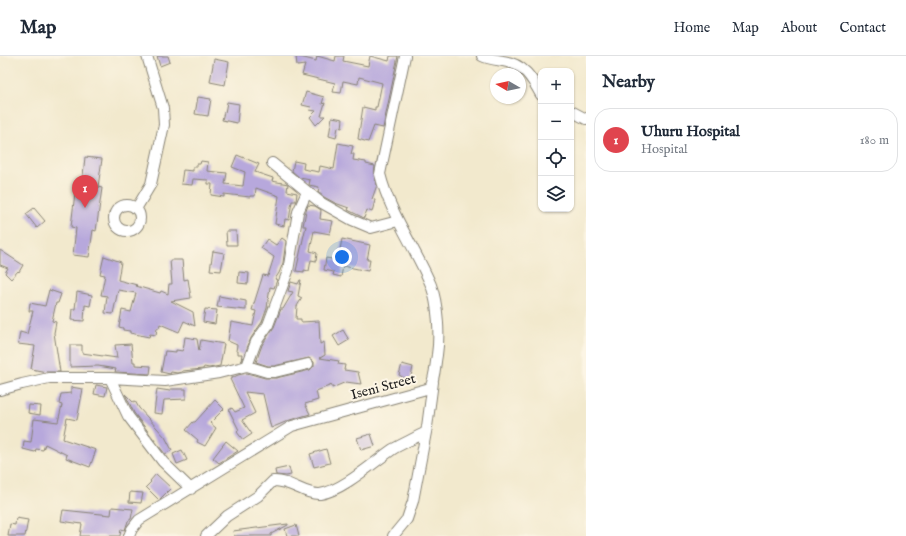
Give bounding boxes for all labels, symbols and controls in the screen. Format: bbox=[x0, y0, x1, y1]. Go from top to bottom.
text: Map bbox=[20, 16, 56, 40]
text: Home bbox=[674, 19, 710, 37]
text: Map bbox=[732, 19, 759, 37]
text: About bbox=[781, 19, 817, 37]
text: Contact bbox=[839, 19, 886, 37]
north arrow bbox=[490, 68, 526, 104]
map controls bbox=[538, 68, 574, 212]
button: + bbox=[538, 68, 574, 104]
text: Nearby bbox=[602, 72, 655, 93]
button: − bbox=[538, 104, 574, 140]
text: Uhuru Hospital bbox=[641, 122, 740, 141]
text: 1 bbox=[614, 132, 618, 149]
text: 180 m bbox=[860, 132, 889, 149]
button: locate bbox=[538, 140, 574, 176]
text: Hospital bbox=[641, 141, 688, 158]
pin: 1 bbox=[72, 175, 98, 208]
button: layers bbox=[538, 176, 574, 212]
your location bbox=[332, 247, 352, 267]
street label: Iseni Street bbox=[349, 370, 418, 404]

